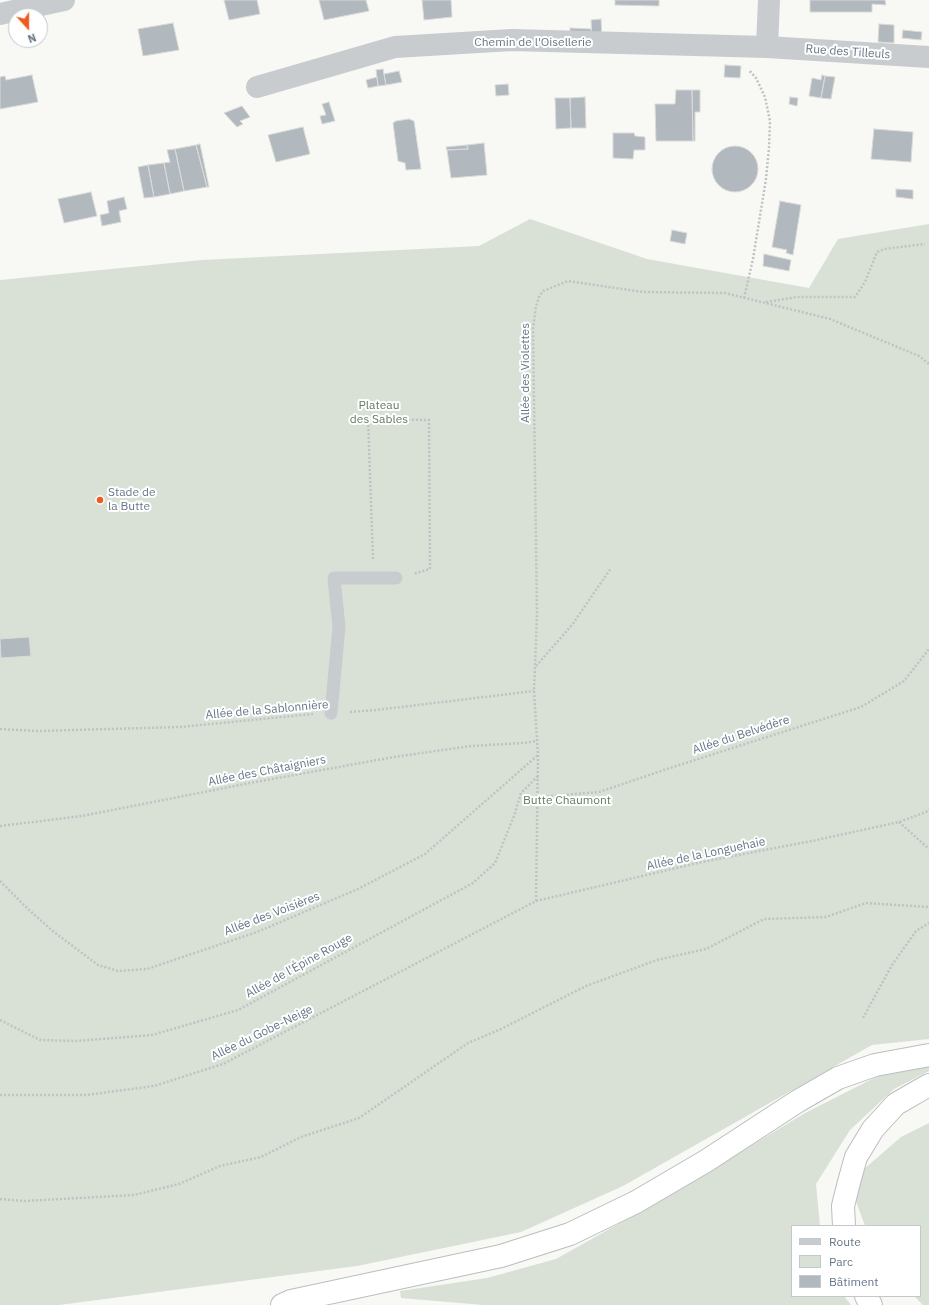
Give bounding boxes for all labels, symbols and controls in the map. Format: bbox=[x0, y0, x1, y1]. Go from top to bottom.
north arrow bbox=[8, 8, 48, 48]
text: N bbox=[26, 30, 38, 46]
street label: Chemin de l'Oisellerie bbox=[474, 36, 592, 50]
street label: Rue des Tilleuls bbox=[805, 42, 891, 62]
street label: Allée des Violettes bbox=[519, 323, 533, 423]
park label: Plateau des Sables bbox=[350, 399, 408, 427]
place label: Stade de la Butte bbox=[108, 486, 156, 514]
marker: Stade de la Butte bbox=[95, 495, 105, 505]
street label: Allée de la Sablonnière bbox=[205, 697, 329, 723]
street label: Allée du Belvédère bbox=[691, 713, 791, 757]
street label: Allée des Châtaigniers bbox=[207, 753, 327, 789]
park label: Butte Chaumont bbox=[523, 794, 611, 808]
street label: Allée de la Longuehaie bbox=[645, 834, 767, 874]
street label: Allée des Voisières bbox=[222, 889, 322, 939]
street label: Allée de l'Épine Rouge bbox=[243, 931, 355, 1001]
street label: Allée du Gobe-Neige bbox=[209, 1002, 315, 1064]
legend bbox=[791, 1225, 921, 1297]
text: Route bbox=[829, 1234, 861, 1249]
text: Parc bbox=[829, 1254, 853, 1269]
text: Bâtiment bbox=[829, 1274, 879, 1289]

